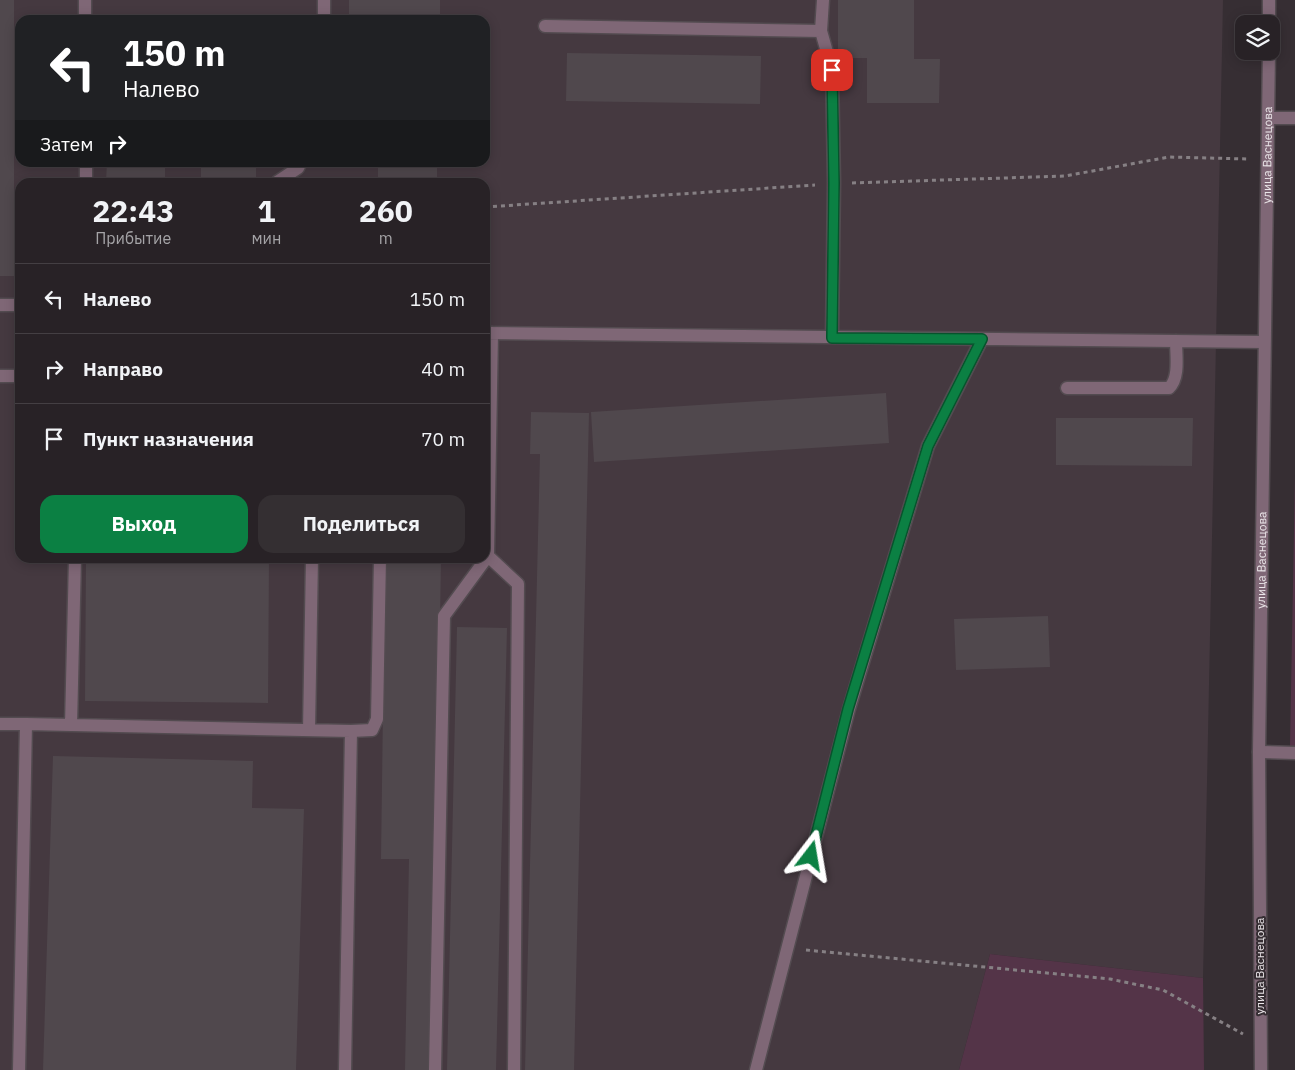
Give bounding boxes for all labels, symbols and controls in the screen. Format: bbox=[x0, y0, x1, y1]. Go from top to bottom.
map controls bbox=[1235, 15, 1280, 60]
button: layers bbox=[1235, 15, 1280, 60]
text: 150 m bbox=[123, 30, 226, 76]
icon: left bbox=[40, 35, 105, 100]
pin bbox=[811, 49, 853, 91]
icon: arrive bbox=[818, 56, 846, 84]
text: Налево bbox=[123, 74, 200, 103]
street label: улица Васнецова bbox=[1259, 106, 1275, 204]
icon: right bbox=[103, 130, 131, 158]
text: Затем bbox=[40, 132, 93, 156]
text: 22:43 bbox=[92, 191, 174, 230]
text: 1 bbox=[257, 191, 275, 230]
text: 260 bbox=[359, 191, 413, 230]
text: Прибытие bbox=[95, 228, 171, 248]
text: мин bbox=[251, 228, 281, 248]
text: m bbox=[379, 228, 393, 248]
icon: left bbox=[40, 285, 68, 313]
text: Налево bbox=[83, 287, 152, 311]
text: 150 m bbox=[410, 287, 465, 311]
icon: right bbox=[40, 355, 68, 383]
text: Направо bbox=[83, 357, 163, 381]
text: 40 m bbox=[421, 357, 465, 381]
icon: arrive bbox=[40, 425, 68, 453]
text: Пункт назначения bbox=[83, 427, 254, 451]
text: 70 m bbox=[421, 427, 465, 451]
button: Выход bbox=[40, 495, 248, 553]
button: Поделиться bbox=[258, 495, 465, 553]
street label: улица Васнецова bbox=[1253, 511, 1269, 609]
position arrow bbox=[784, 829, 836, 881]
street label: улица Васнецова bbox=[1252, 917, 1267, 1014]

